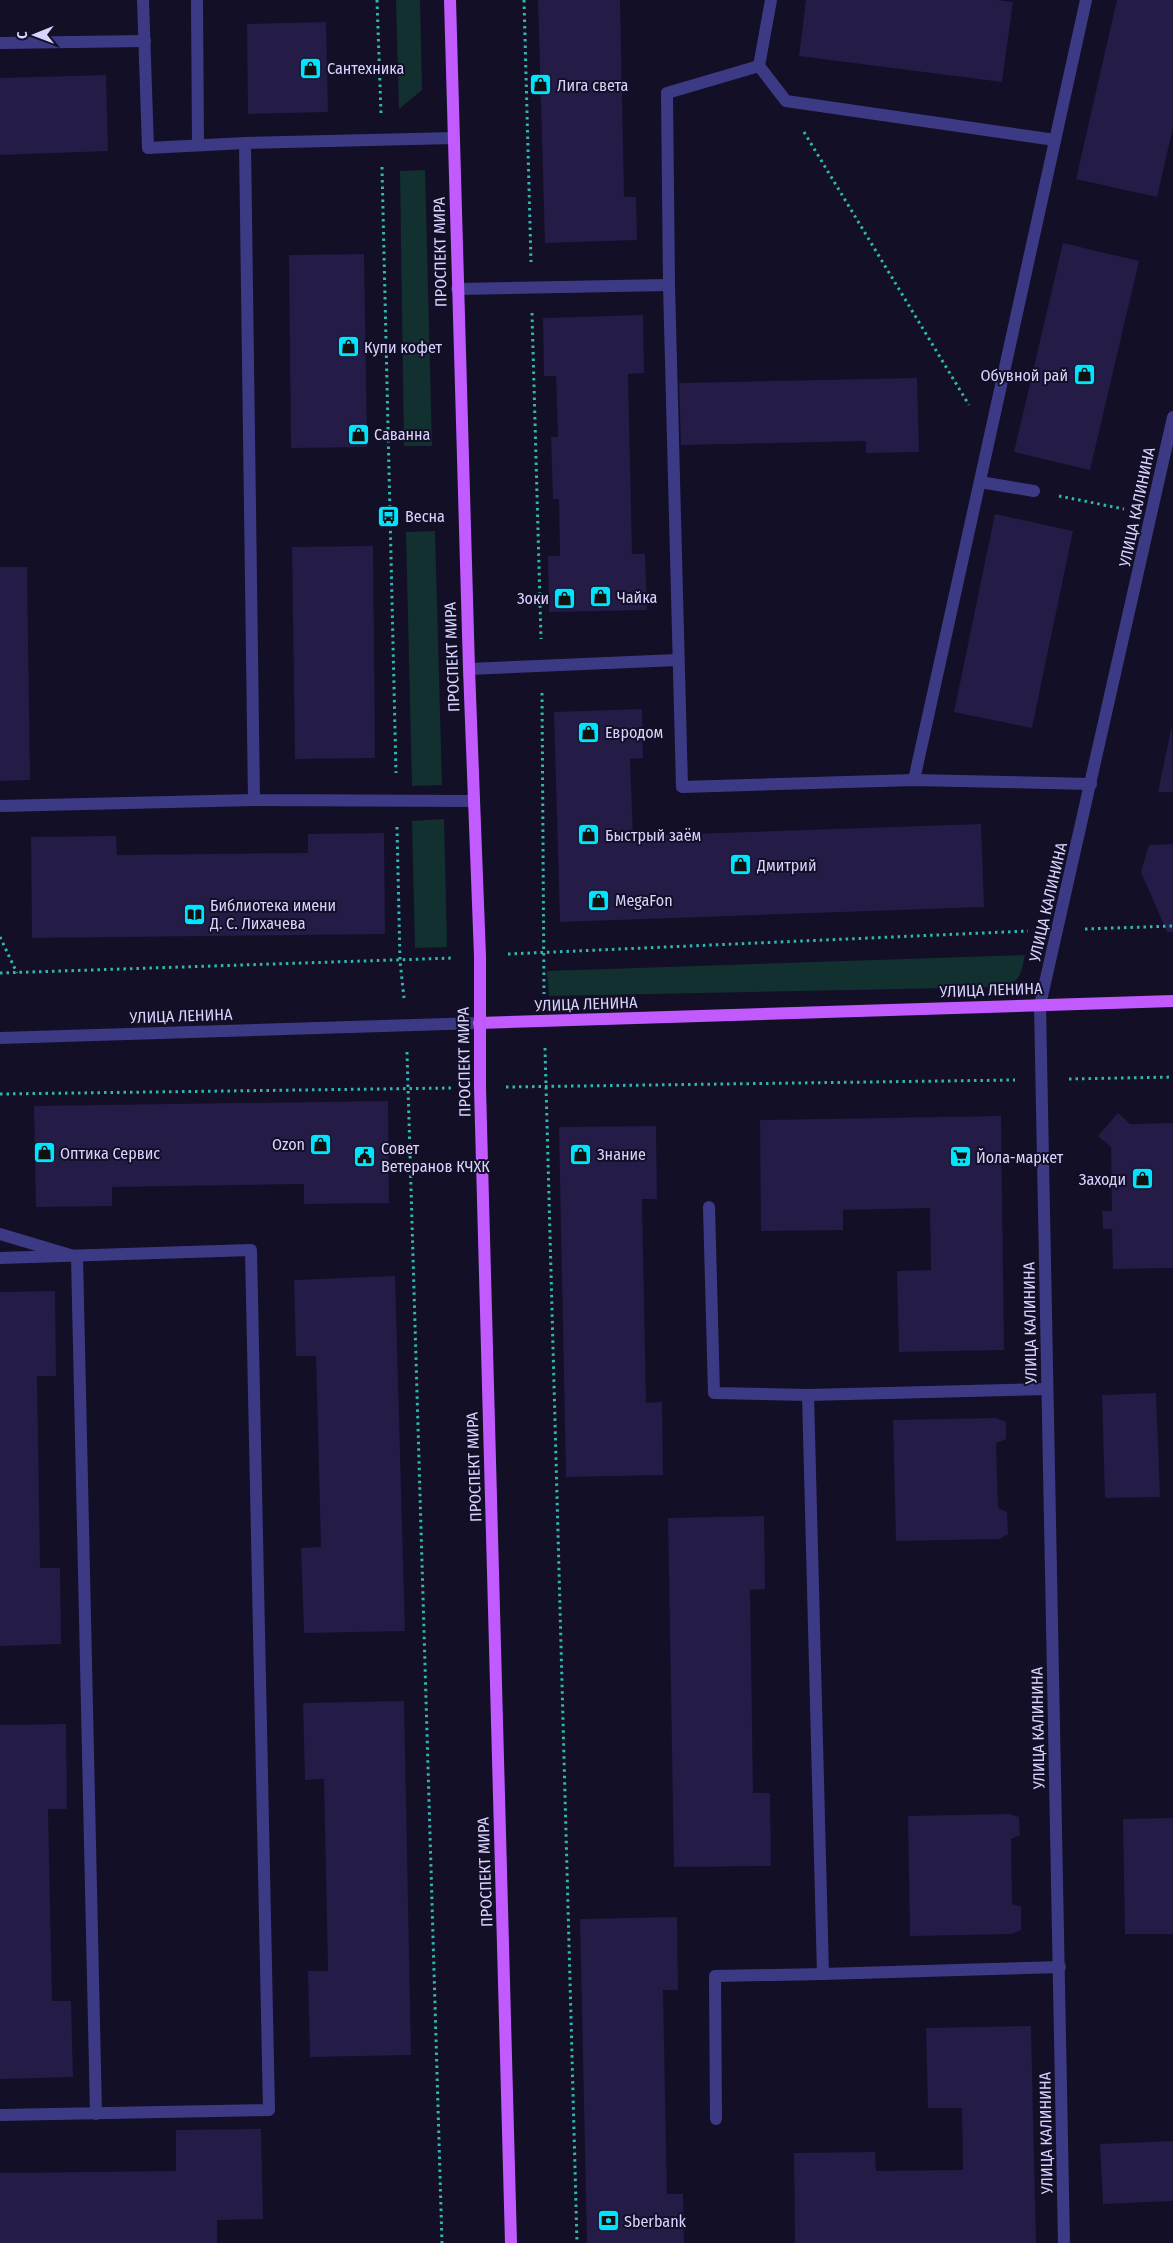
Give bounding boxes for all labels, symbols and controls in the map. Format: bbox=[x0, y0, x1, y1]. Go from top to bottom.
north arrow bbox=[10, 10, 60, 60]
text: С bbox=[14, 31, 31, 39]
shop icon: Сантехника bbox=[299, 56, 323, 80]
place label: Сантехника bbox=[327, 59, 405, 78]
shop icon: Лига света bbox=[529, 73, 553, 97]
place label: Лига света bbox=[557, 76, 629, 95]
street label: ПРОСПЕКТ МИРА bbox=[430, 196, 450, 307]
shop icon: Купи кофет bbox=[336, 335, 360, 359]
place label: Купи кофет bbox=[364, 338, 442, 357]
shop icon: Обувной рай bbox=[1072, 363, 1096, 387]
place label: Обувной рай bbox=[980, 366, 1068, 385]
shop icon: Саванна bbox=[346, 422, 370, 446]
place label: Саванна bbox=[374, 425, 431, 444]
street label: УЛИЦА КАЛИНИНА bbox=[1115, 445, 1159, 570]
bus stop icon: Весна bbox=[377, 504, 401, 528]
place label: Весна bbox=[405, 507, 445, 526]
shop icon: Чайка bbox=[589, 585, 613, 609]
shop icon: Зоки bbox=[553, 586, 577, 610]
place label: Чайка bbox=[617, 588, 657, 607]
place label: Зоки bbox=[517, 589, 549, 608]
street label: ПРОСПЕКТ МИРА bbox=[441, 601, 463, 712]
shop icon: Евродом bbox=[577, 720, 601, 744]
place label: Евродом bbox=[605, 723, 663, 742]
shop icon: Быстрый заём bbox=[577, 823, 601, 847]
place label: Быстрый заём bbox=[605, 826, 701, 845]
street label: УЛИЦА КАЛИНИНА bbox=[1025, 840, 1071, 965]
shop icon: Дмитрий bbox=[729, 853, 753, 877]
place label: Дмитрий bbox=[756, 856, 816, 875]
shop icon: MegaFon bbox=[587, 888, 611, 912]
place label: MegaFon bbox=[615, 891, 673, 910]
place label: Библиотека имени Д. С. Лихачева bbox=[209, 896, 336, 933]
library icon: Библиотека имени Д. С. Лихачева bbox=[182, 902, 206, 926]
street label: УЛИЦА ЛЕНИНА bbox=[938, 979, 1043, 1001]
street label: УЛИЦА ЛЕНИНА bbox=[533, 993, 638, 1015]
street label: УЛИЦА ЛЕНИНА bbox=[128, 1005, 233, 1027]
street label: ПРОСПЕКТ МИРА bbox=[454, 1006, 474, 1117]
shop icon: Ozon bbox=[309, 1132, 333, 1156]
place label: Ozon bbox=[272, 1135, 305, 1154]
place label: Совет Ветеранов КЧХК bbox=[381, 1139, 490, 1176]
shop icon: Оптика Сервис bbox=[32, 1141, 56, 1165]
shop icon: Знание bbox=[569, 1142, 593, 1166]
place label: Оптика Сервис bbox=[60, 1144, 160, 1163]
public building icon: Совет Ветеранов КЧХК bbox=[353, 1145, 377, 1169]
place label: Знание bbox=[597, 1145, 646, 1164]
supermarket icon: Йола-маркет bbox=[948, 1145, 972, 1169]
place label: Йола-маркет bbox=[976, 1148, 1064, 1167]
shop icon: Заходи bbox=[1130, 1167, 1154, 1191]
place label: Заходи bbox=[1079, 1170, 1126, 1189]
street label: УЛИЦА КАЛИНИНА bbox=[1019, 1261, 1041, 1385]
street label: ПРОСПЕКТ МИРА bbox=[463, 1411, 485, 1522]
street label: УЛИЦА КАЛИНИНА bbox=[1027, 1666, 1049, 1790]
street label: ПРОСПЕКТ МИРА bbox=[474, 1816, 496, 1927]
street label: УЛИЦА КАЛИНИНА bbox=[1035, 2071, 1057, 2195]
bank icon: Sberbank bbox=[596, 2209, 620, 2233]
place label: Sberbank bbox=[624, 2212, 687, 2231]

